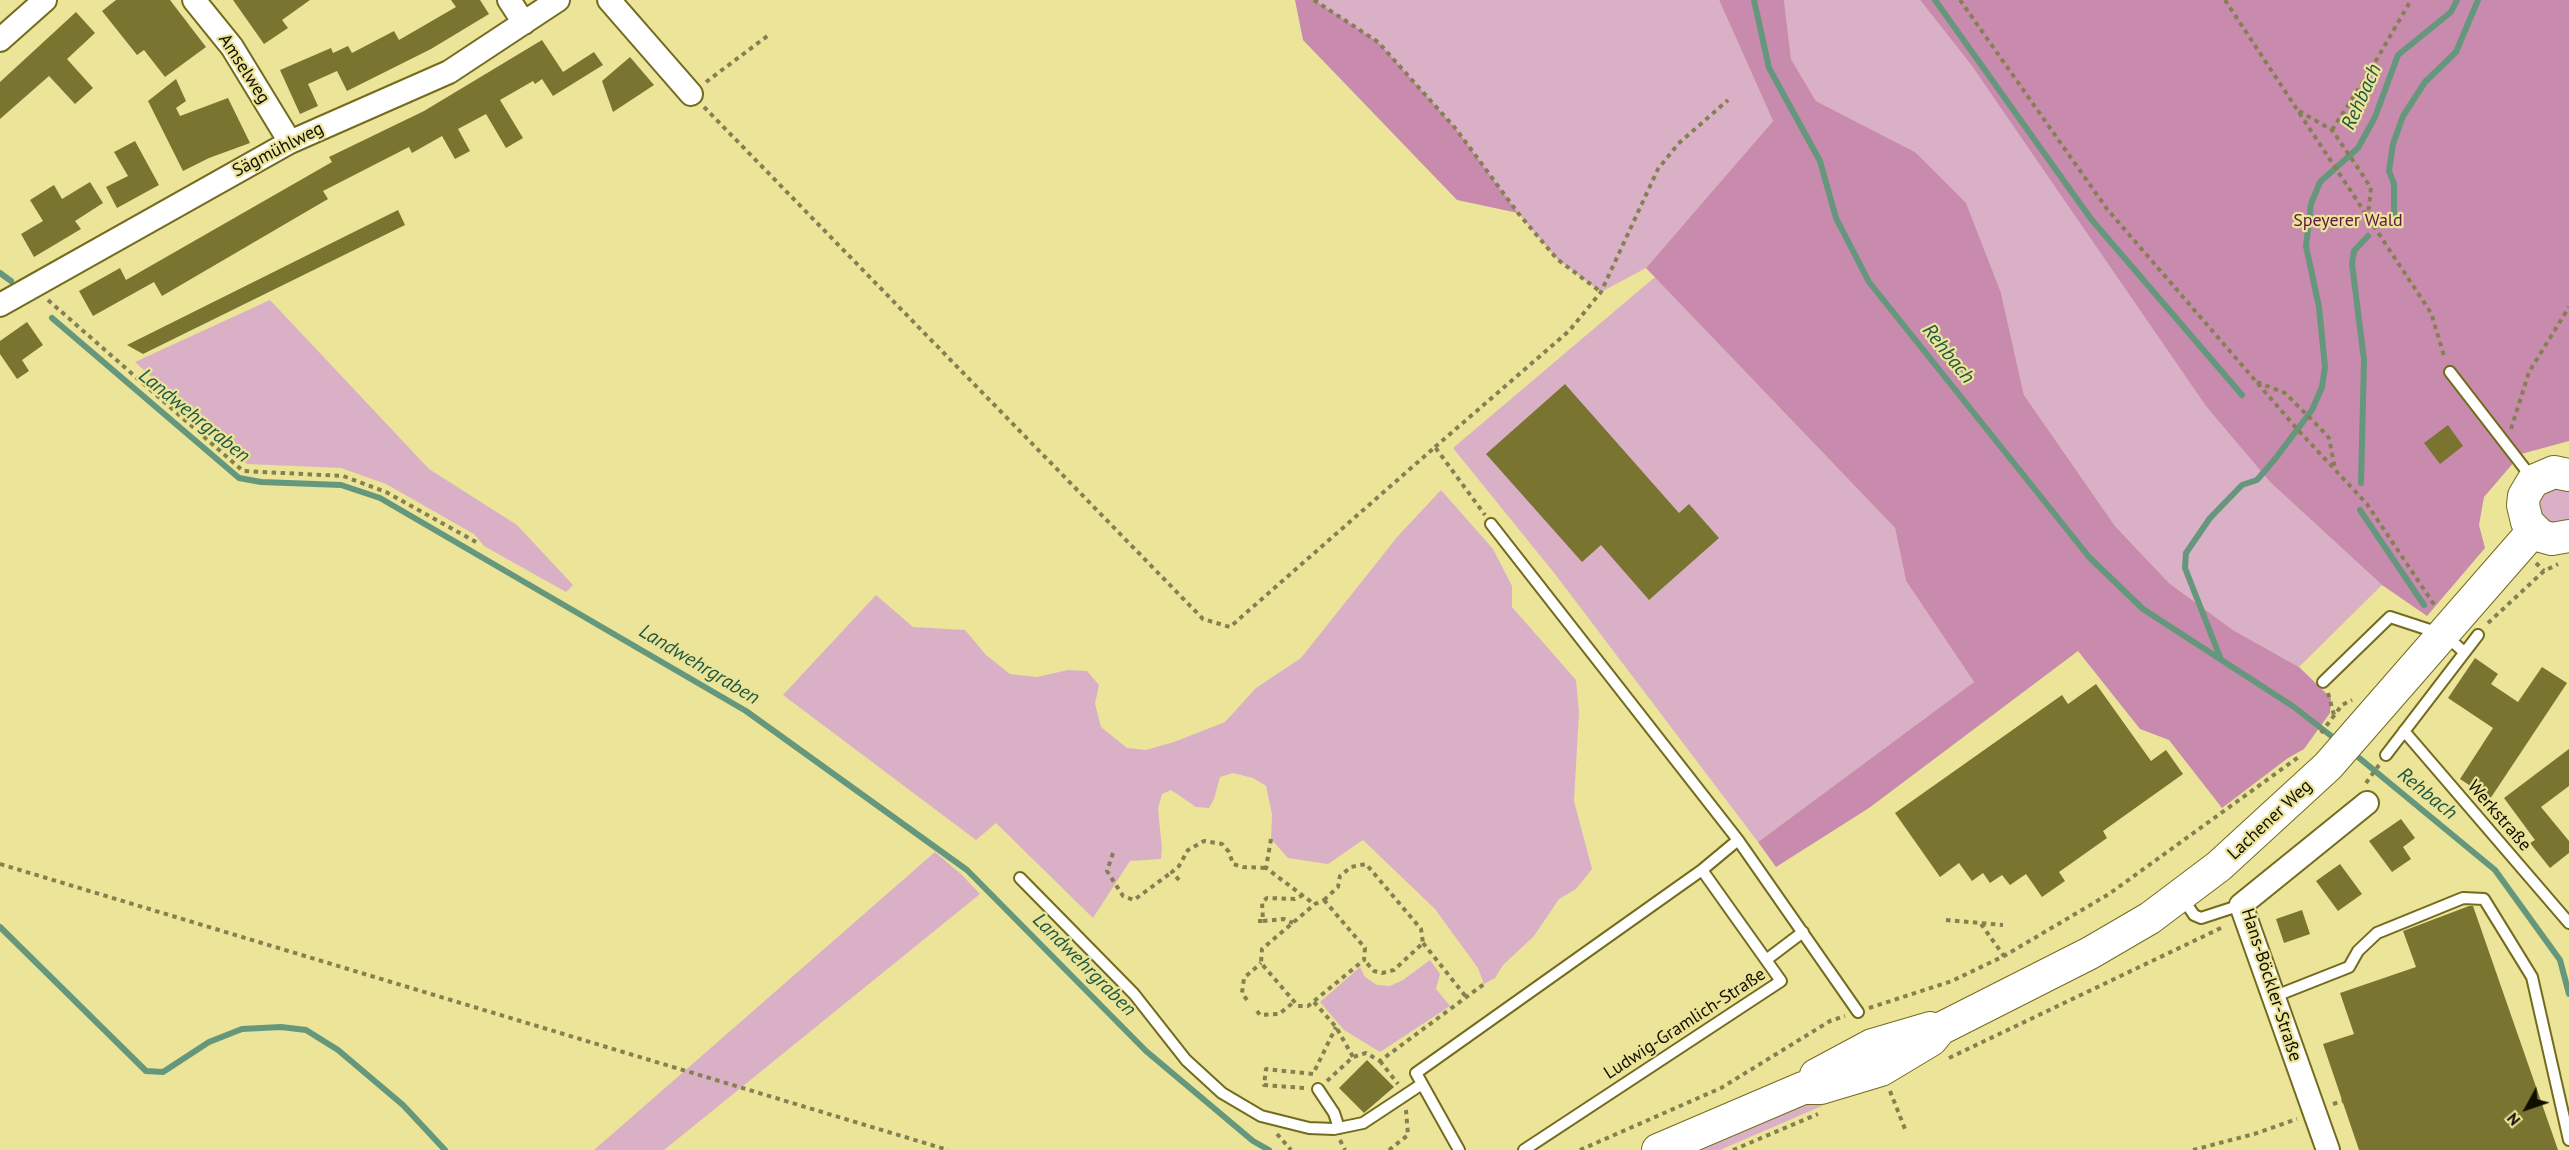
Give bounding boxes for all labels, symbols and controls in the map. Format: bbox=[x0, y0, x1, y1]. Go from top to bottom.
street label: Amselweg bbox=[213, 30, 275, 108]
water label: Rehbach bbox=[2337, 60, 2387, 134]
street label: Sägmühlweg bbox=[229, 118, 327, 182]
park label: Speyerer Wald bbox=[2293, 210, 2403, 232]
water label: Rehbach bbox=[1917, 319, 1979, 389]
water label: Landwehrgraben bbox=[134, 364, 254, 468]
water label: Landwehrgraben bbox=[634, 620, 764, 710]
water label: Rehbach bbox=[2392, 763, 2462, 825]
street label: Lachener Weg bbox=[2223, 775, 2317, 865]
street label: Werkstraße bbox=[2462, 776, 2536, 856]
street label: Hans-Böckler-Straße bbox=[2236, 906, 2306, 1064]
water label: Landwehrgraben bbox=[1027, 908, 1141, 1022]
street label: Ludwig-Gramlich-Straße bbox=[1600, 964, 1770, 1084]
north arrow bbox=[2497, 1078, 2557, 1138]
text: N bbox=[2502, 1109, 2524, 1130]

